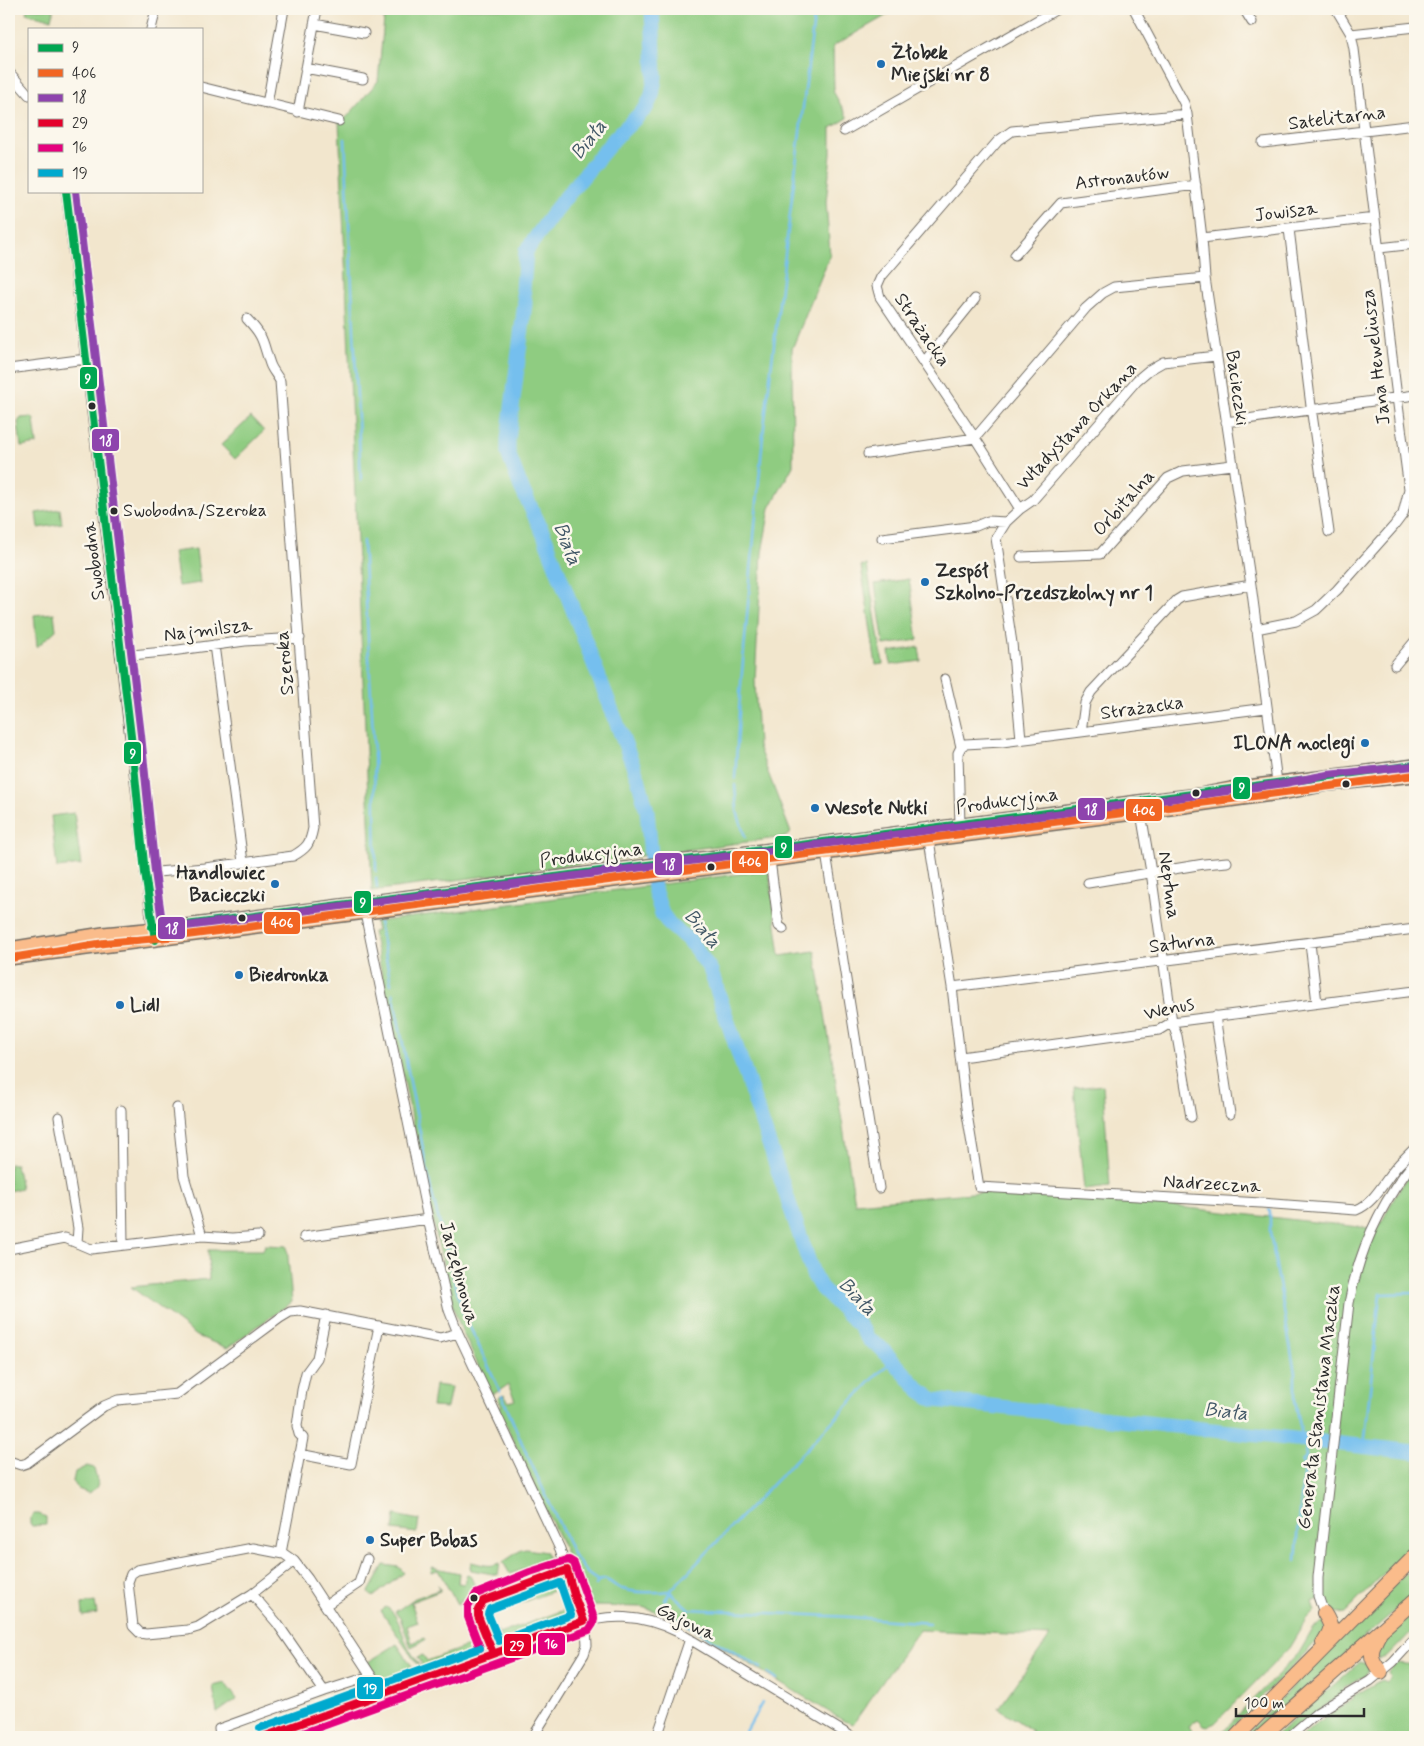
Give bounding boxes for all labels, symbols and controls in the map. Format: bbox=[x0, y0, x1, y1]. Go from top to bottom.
legend bbox=[28, 28, 202, 192]
text: 9 bbox=[72, 38, 79, 58]
place label: Żłobek Miejski nr 8 bbox=[891, 41, 990, 89]
marker: Żłobek Miejski nr 8 bbox=[875, 58, 887, 70]
text: 406 bbox=[72, 64, 96, 84]
text: 18 bbox=[72, 88, 87, 108]
street label: Satelitarna bbox=[1287, 100, 1387, 136]
text: 29 bbox=[72, 114, 88, 134]
water label: Biała bbox=[565, 114, 613, 166]
text: 16 bbox=[72, 138, 87, 158]
street label: Astronautów bbox=[1073, 160, 1171, 196]
text: 19 bbox=[72, 164, 88, 184]
street label: Jowisza bbox=[1253, 196, 1320, 228]
street label: Strażacka bbox=[888, 288, 956, 372]
street label: Jana Heweliusza bbox=[1355, 288, 1397, 426]
street label: Bacieczki bbox=[1219, 349, 1255, 427]
street label: Władysława Orkana bbox=[1011, 356, 1143, 496]
line badge: 9 bbox=[79, 366, 98, 390]
text: 9 bbox=[85, 370, 92, 388]
unlabelled marker bbox=[87, 401, 97, 411]
line badge: 18 bbox=[91, 428, 120, 452]
text: 18 bbox=[99, 432, 113, 450]
street label: Orbitalna bbox=[1087, 464, 1161, 542]
place label: Swobodna/Szeroka bbox=[123, 499, 267, 523]
marker: Swobodna/Szeroka bbox=[109, 506, 119, 516]
water label: Biała bbox=[546, 519, 588, 569]
street label: Swobodna bbox=[77, 520, 111, 602]
place label: Zespół Szkolno-Przedszkolny nr 1 bbox=[935, 559, 1153, 607]
marker: Zespół Szkolno-Przedszkolny nr 1 bbox=[919, 576, 931, 588]
street label: Najmilsza bbox=[162, 612, 254, 649]
street label: Szeroka bbox=[270, 630, 300, 696]
street label: Strażacka bbox=[1099, 690, 1185, 726]
place label: ILONA noclegi bbox=[1233, 731, 1355, 759]
marker: ILONA noclegi bbox=[1359, 737, 1371, 749]
line badge: 9 bbox=[123, 741, 142, 765]
text: 9 bbox=[130, 745, 137, 763]
line badge: 9 bbox=[1232, 776, 1251, 800]
text: 9 bbox=[1239, 779, 1246, 797]
unlabelled marker bbox=[1341, 779, 1351, 789]
street label: Produkcyjna bbox=[954, 781, 1060, 822]
unlabelled marker bbox=[1191, 788, 1201, 798]
place label: Wesołe Nutki bbox=[824, 796, 927, 821]
line badge: 18 bbox=[1077, 797, 1106, 821]
line badge: 406 bbox=[1125, 798, 1163, 822]
text: 18 bbox=[1084, 801, 1098, 819]
marker: Wesołe Nutki bbox=[809, 802, 821, 814]
text: 406 bbox=[1133, 802, 1156, 820]
line badge: 9 bbox=[774, 835, 793, 859]
street label: Produkcyjna bbox=[538, 836, 644, 875]
text: 9 bbox=[781, 839, 788, 857]
line badge: 406 bbox=[731, 850, 769, 874]
street label: Neptuna bbox=[1152, 850, 1186, 920]
line badge: 18 bbox=[654, 852, 683, 876]
text: 406 bbox=[739, 853, 762, 871]
text: 18 bbox=[662, 856, 676, 874]
place label: Handlowiec Bacieczki bbox=[176, 861, 266, 908]
unlabelled marker bbox=[706, 862, 716, 872]
marker: Handlowiec Bacieczki bbox=[269, 878, 281, 890]
line badge: 9 bbox=[353, 890, 372, 914]
text: 9 bbox=[360, 894, 367, 912]
water label: Biała bbox=[677, 904, 727, 954]
line badge: 406 bbox=[263, 911, 301, 935]
unlabelled marker bbox=[237, 913, 247, 923]
text: 406 bbox=[271, 914, 294, 932]
line badge: 18 bbox=[157, 916, 186, 940]
text: 18 bbox=[165, 920, 179, 938]
street label: Saturna bbox=[1148, 927, 1216, 959]
place label: Biedronka bbox=[249, 963, 329, 988]
marker: Biedronka bbox=[233, 969, 245, 981]
street label: Wenus bbox=[1141, 991, 1197, 1027]
place label: Lidl bbox=[130, 993, 160, 1018]
marker: Lidl bbox=[114, 999, 126, 1011]
street label: Nadrzeczna bbox=[1162, 1169, 1262, 1199]
street label: Jarzębinowa bbox=[433, 1219, 485, 1328]
water label: Biała bbox=[832, 1272, 882, 1322]
street label: Generała Stanisława Maczka bbox=[1292, 1283, 1346, 1531]
water label: Biała bbox=[1203, 1396, 1249, 1428]
place label: Super Bobas bbox=[380, 1528, 478, 1553]
marker: Super Bobas bbox=[364, 1534, 376, 1546]
unlabelled marker bbox=[469, 1593, 479, 1603]
street label: Gajowa bbox=[652, 1597, 720, 1648]
line badge: 16 bbox=[537, 1632, 566, 1656]
line badge: 29 bbox=[503, 1633, 532, 1657]
text: 16 bbox=[544, 1635, 558, 1653]
text: 29 bbox=[509, 1637, 525, 1655]
line badge: 19 bbox=[356, 1676, 384, 1700]
text: 19 bbox=[363, 1680, 377, 1698]
scale bar bbox=[1236, 1686, 1364, 1718]
text: 100 m bbox=[1244, 1694, 1284, 1714]

